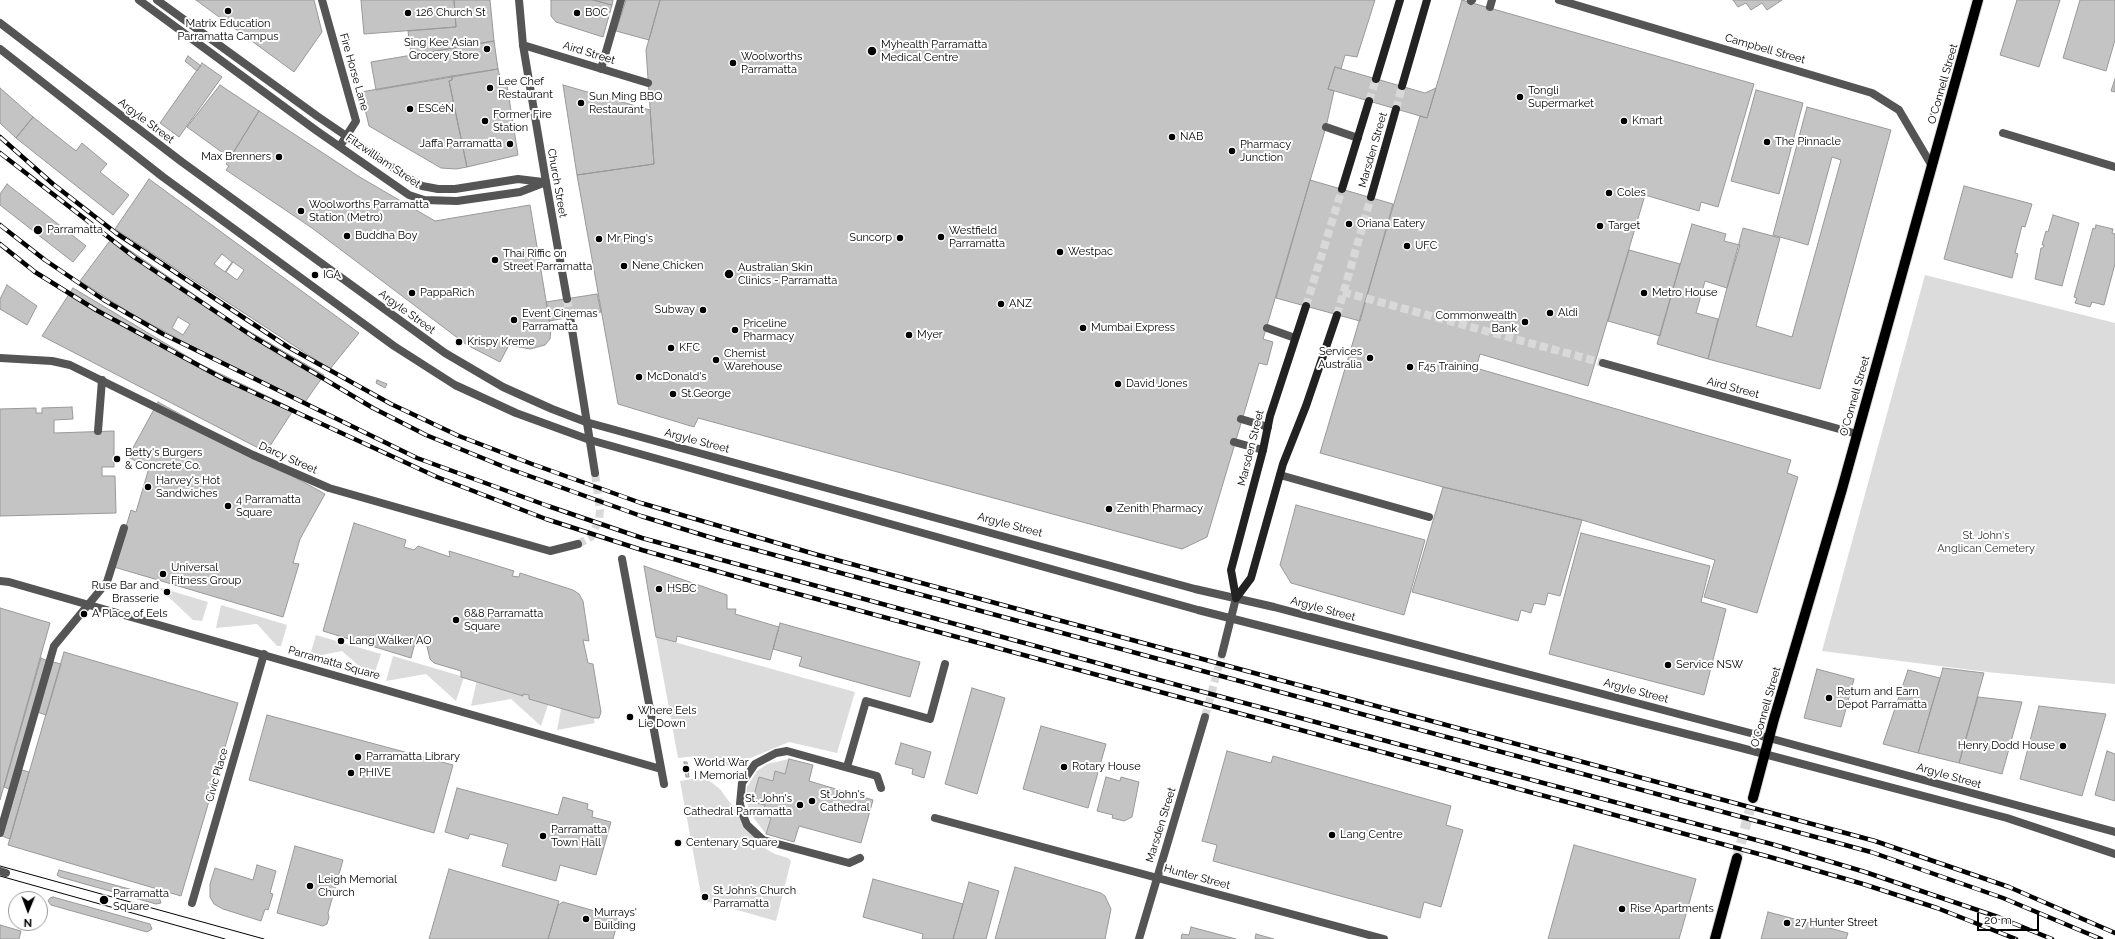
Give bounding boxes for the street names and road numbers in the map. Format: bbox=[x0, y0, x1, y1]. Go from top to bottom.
street label: Campbell Street bbox=[1723, 31, 1807, 67]
street label: Fire Horse Lane bbox=[337, 32, 371, 112]
street label: Aird Street bbox=[561, 39, 617, 67]
street label: O'Connell Street bbox=[1925, 42, 1961, 126]
street label: Argyle Street bbox=[115, 96, 177, 146]
street label: Marsden Street bbox=[1356, 111, 1390, 189]
street label: Fitzwilliam Street bbox=[343, 131, 423, 191]
street label: Church Street bbox=[544, 147, 570, 219]
street label: Argyle Street bbox=[376, 287, 438, 337]
street label: O'Connell Street bbox=[1837, 354, 1873, 438]
street label: Aird Street bbox=[1705, 375, 1761, 401]
street label: Marsden Street bbox=[1235, 409, 1267, 487]
street label: Argyle Street bbox=[663, 426, 731, 456]
street label: Darcy Street bbox=[257, 439, 319, 477]
street label: Argyle Street bbox=[976, 510, 1044, 540]
street label: Argyle Street bbox=[1289, 594, 1357, 624]
street label: Parramatta Square bbox=[287, 644, 381, 682]
street label: O'Connell Street bbox=[1748, 665, 1784, 749]
street label: Argyle Street bbox=[1602, 676, 1670, 706]
street label: Civic Place bbox=[203, 747, 231, 803]
street label: Argyle Street bbox=[1915, 760, 1983, 792]
street label: Marsden Street bbox=[1143, 786, 1179, 864]
street label: Hunter Street bbox=[1162, 862, 1232, 892]

